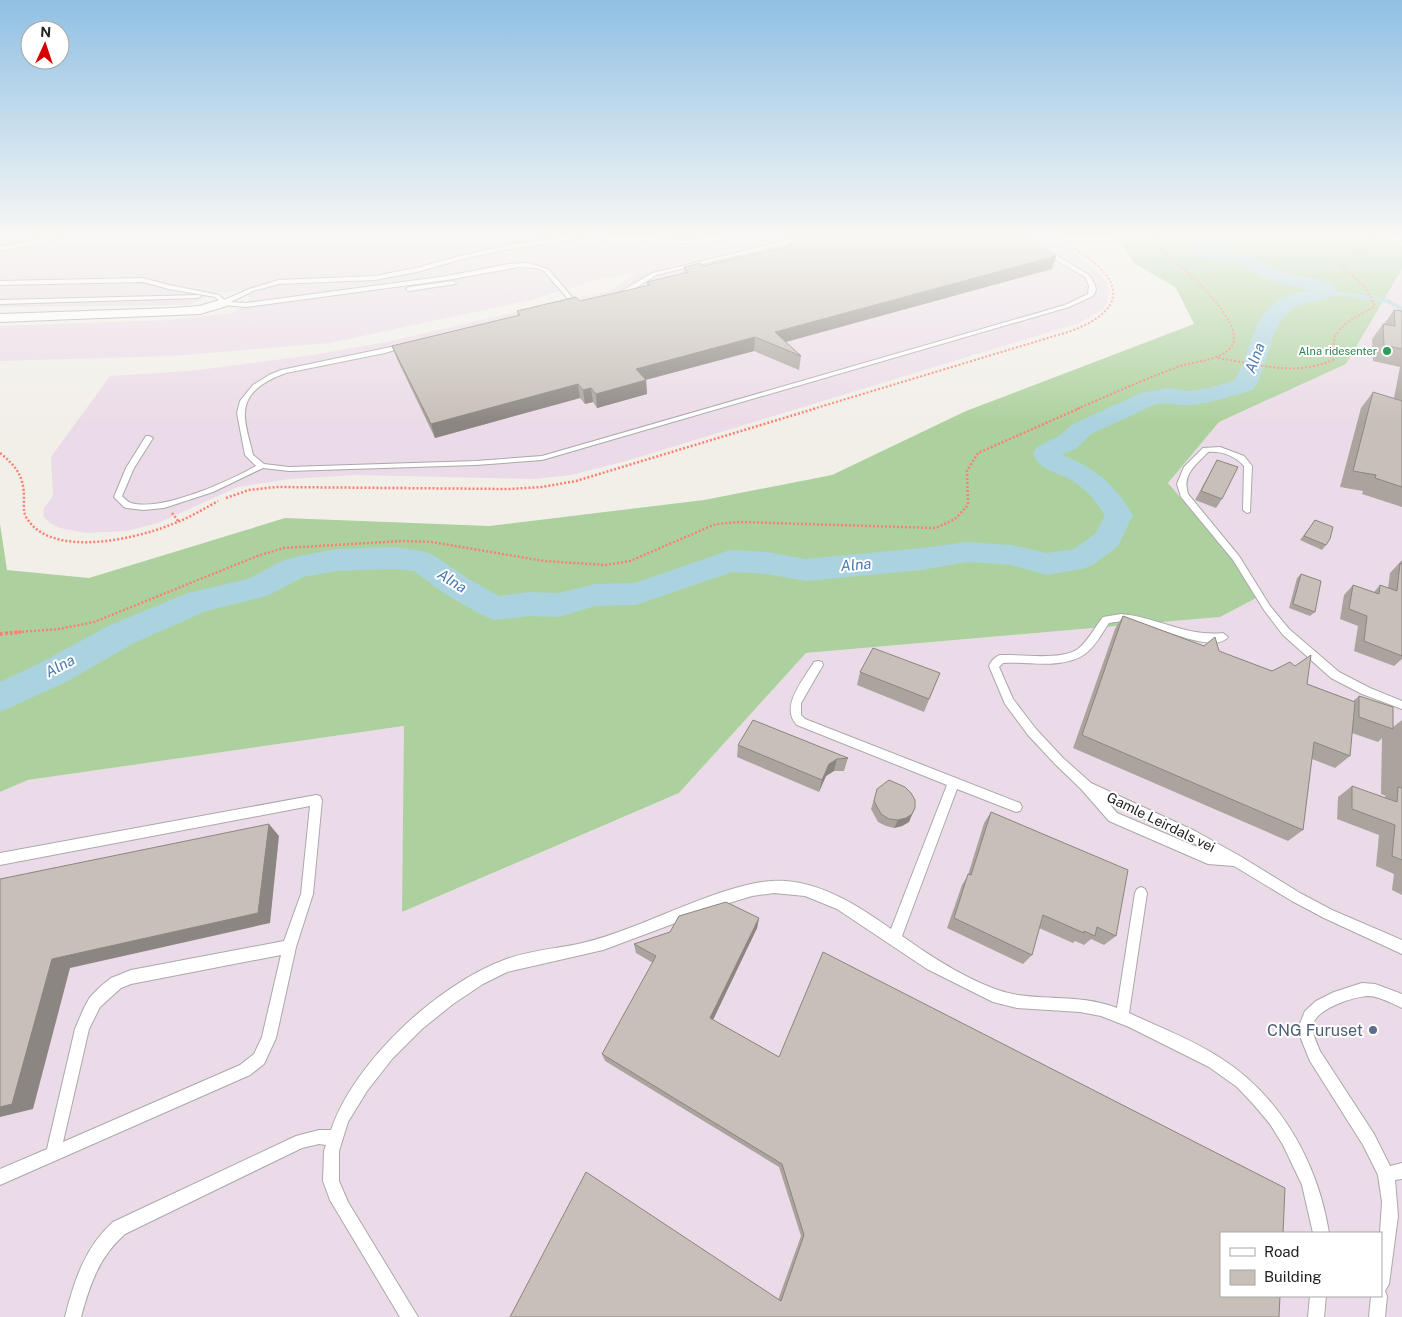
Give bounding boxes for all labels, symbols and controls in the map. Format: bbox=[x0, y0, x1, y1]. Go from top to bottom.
north arrow bbox=[20, 20, 70, 70]
text: N bbox=[40, 24, 52, 40]
water label: Alna bbox=[1241, 340, 1268, 375]
place label: Alna ridesenter bbox=[1298, 345, 1377, 357]
marker: Alna ridesenter bbox=[1381, 345, 1393, 357]
water label: Alna bbox=[840, 555, 872, 574]
water label: Alna bbox=[435, 565, 470, 596]
water label: Alna bbox=[42, 651, 77, 680]
street label: Gamle Leirdals vei bbox=[1104, 789, 1218, 855]
place label: CNG Furuset bbox=[1267, 1021, 1363, 1040]
marker: CNG Furuset bbox=[1367, 1024, 1379, 1036]
legend bbox=[1220, 1232, 1382, 1297]
text: Road bbox=[1264, 1243, 1300, 1260]
text: Building bbox=[1264, 1268, 1322, 1285]

